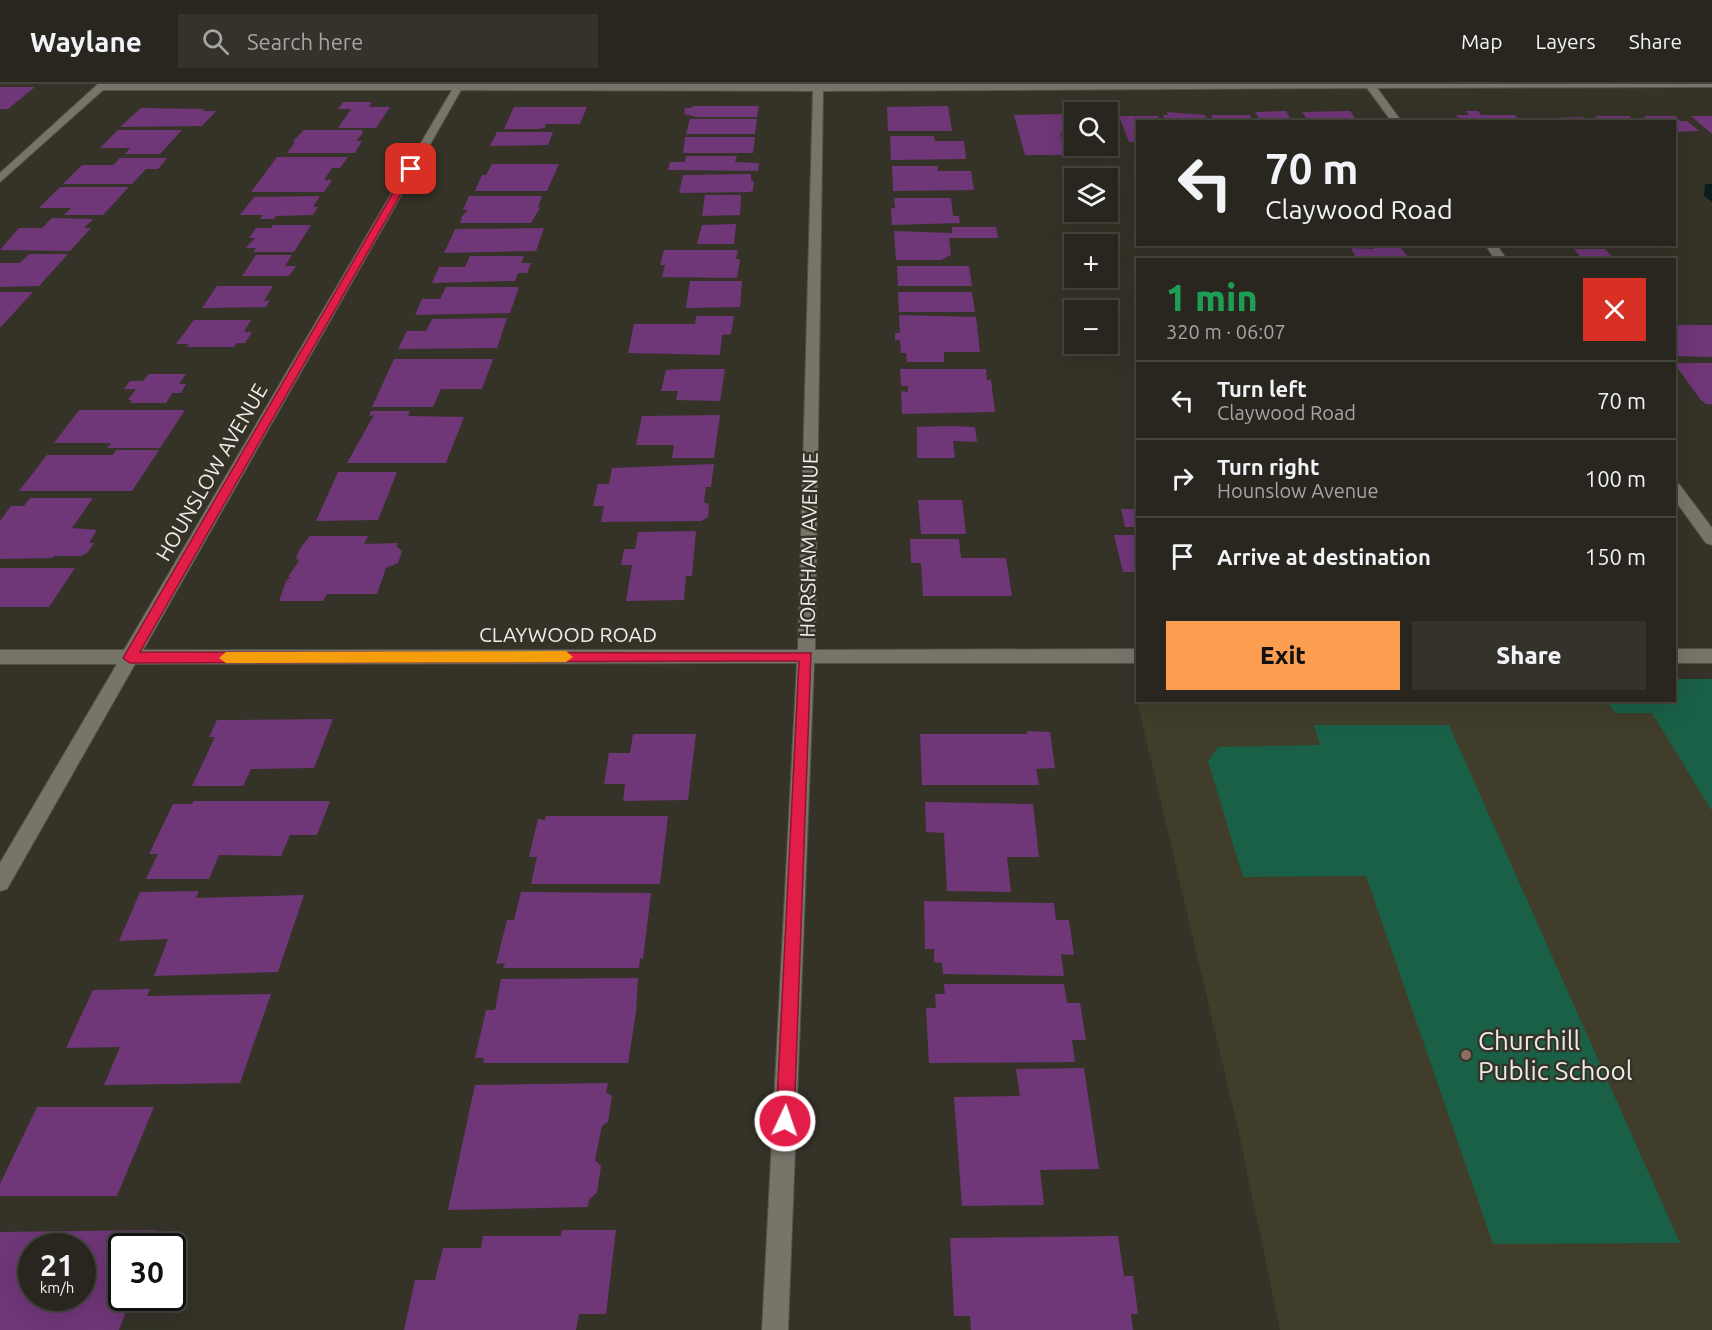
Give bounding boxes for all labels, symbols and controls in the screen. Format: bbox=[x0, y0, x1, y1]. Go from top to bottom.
search box bbox=[178, 14, 598, 68]
icon: search bbox=[199, 25, 232, 58]
text: Waylane bbox=[30, 26, 142, 57]
text: Search here bbox=[247, 29, 363, 54]
text: Map bbox=[1461, 29, 1502, 53]
text: Layers bbox=[1535, 29, 1596, 53]
text: Share bbox=[1629, 29, 1682, 53]
map controls bbox=[1064, 102, 1118, 354]
button: search bbox=[1064, 102, 1118, 156]
pin bbox=[385, 143, 436, 194]
icon: left bbox=[1166, 144, 1244, 222]
text: 70 m bbox=[1265, 145, 1359, 192]
icon: arrive bbox=[394, 152, 427, 185]
button: layers bbox=[1064, 168, 1118, 222]
text: Claywood Road bbox=[1265, 194, 1453, 224]
button: + bbox=[1064, 234, 1118, 288]
text: 1 min bbox=[1166, 277, 1258, 318]
button: close bbox=[1583, 278, 1646, 341]
button: − bbox=[1064, 300, 1118, 354]
text: 320 m · 06:07 bbox=[1166, 320, 1286, 343]
text: Turn left bbox=[1217, 376, 1307, 401]
street label: HOUNSLOW AVENUE bbox=[150, 379, 272, 565]
icon: left bbox=[1166, 384, 1199, 417]
text: 70 m bbox=[1597, 388, 1646, 413]
text: Claywood Road bbox=[1217, 401, 1356, 424]
street label: HORSHAM AVENUE bbox=[794, 452, 822, 638]
text: Turn right bbox=[1217, 454, 1319, 479]
icon: right bbox=[1166, 462, 1199, 495]
text: 100 m bbox=[1585, 466, 1646, 491]
text: Hounslow Avenue bbox=[1217, 479, 1379, 502]
icon: arrive bbox=[1166, 540, 1199, 573]
text: Arrive at destination bbox=[1217, 544, 1431, 569]
text: 150 m bbox=[1585, 544, 1646, 569]
button: Exit bbox=[1166, 621, 1400, 690]
button: Share bbox=[1412, 621, 1646, 690]
street label: CLAYWOOD ROAD bbox=[479, 622, 657, 646]
place label: Churchill Public School bbox=[1478, 1026, 1633, 1085]
marker: Churchill Public School bbox=[1459, 1048, 1473, 1062]
position arrow bbox=[753, 1089, 817, 1153]
speed limit sign: 30 bbox=[108, 1233, 186, 1311]
text: 21 bbox=[40, 1248, 74, 1282]
text: km/h bbox=[40, 1279, 74, 1296]

